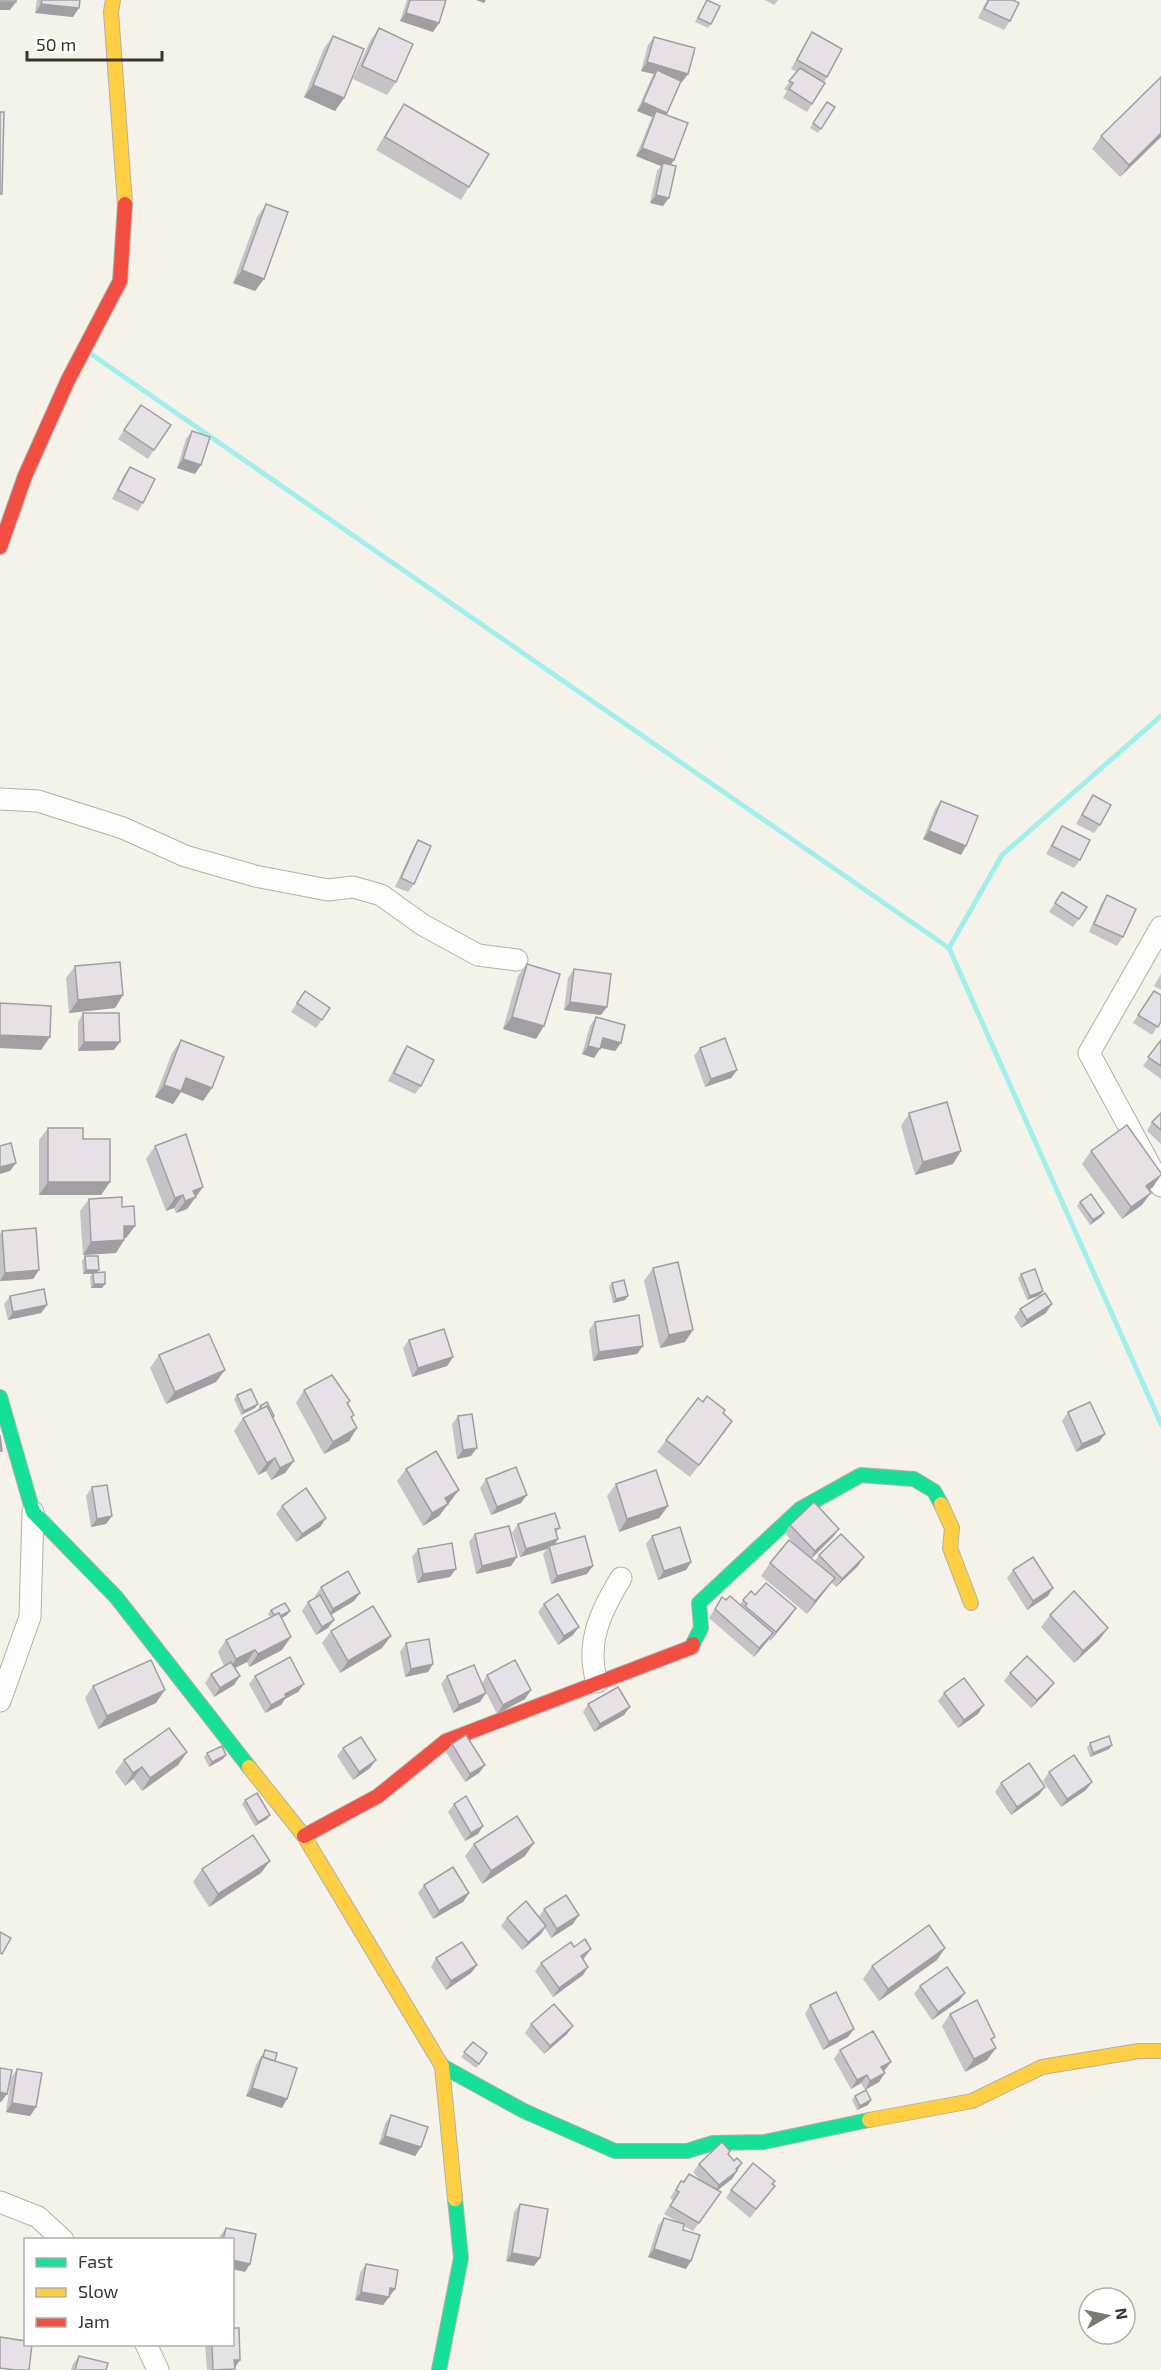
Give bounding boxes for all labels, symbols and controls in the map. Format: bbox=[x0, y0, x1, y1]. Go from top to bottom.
scale bar bbox=[27, 24, 162, 62]
text: 50 m bbox=[36, 33, 76, 55]
legend bbox=[24, 2238, 234, 2346]
text: Fast bbox=[78, 2250, 113, 2272]
text: Slow bbox=[78, 2280, 119, 2302]
north arrow bbox=[1077, 2286, 1137, 2346]
text: N bbox=[1112, 2306, 1133, 2321]
text: Jam bbox=[78, 2310, 110, 2332]

